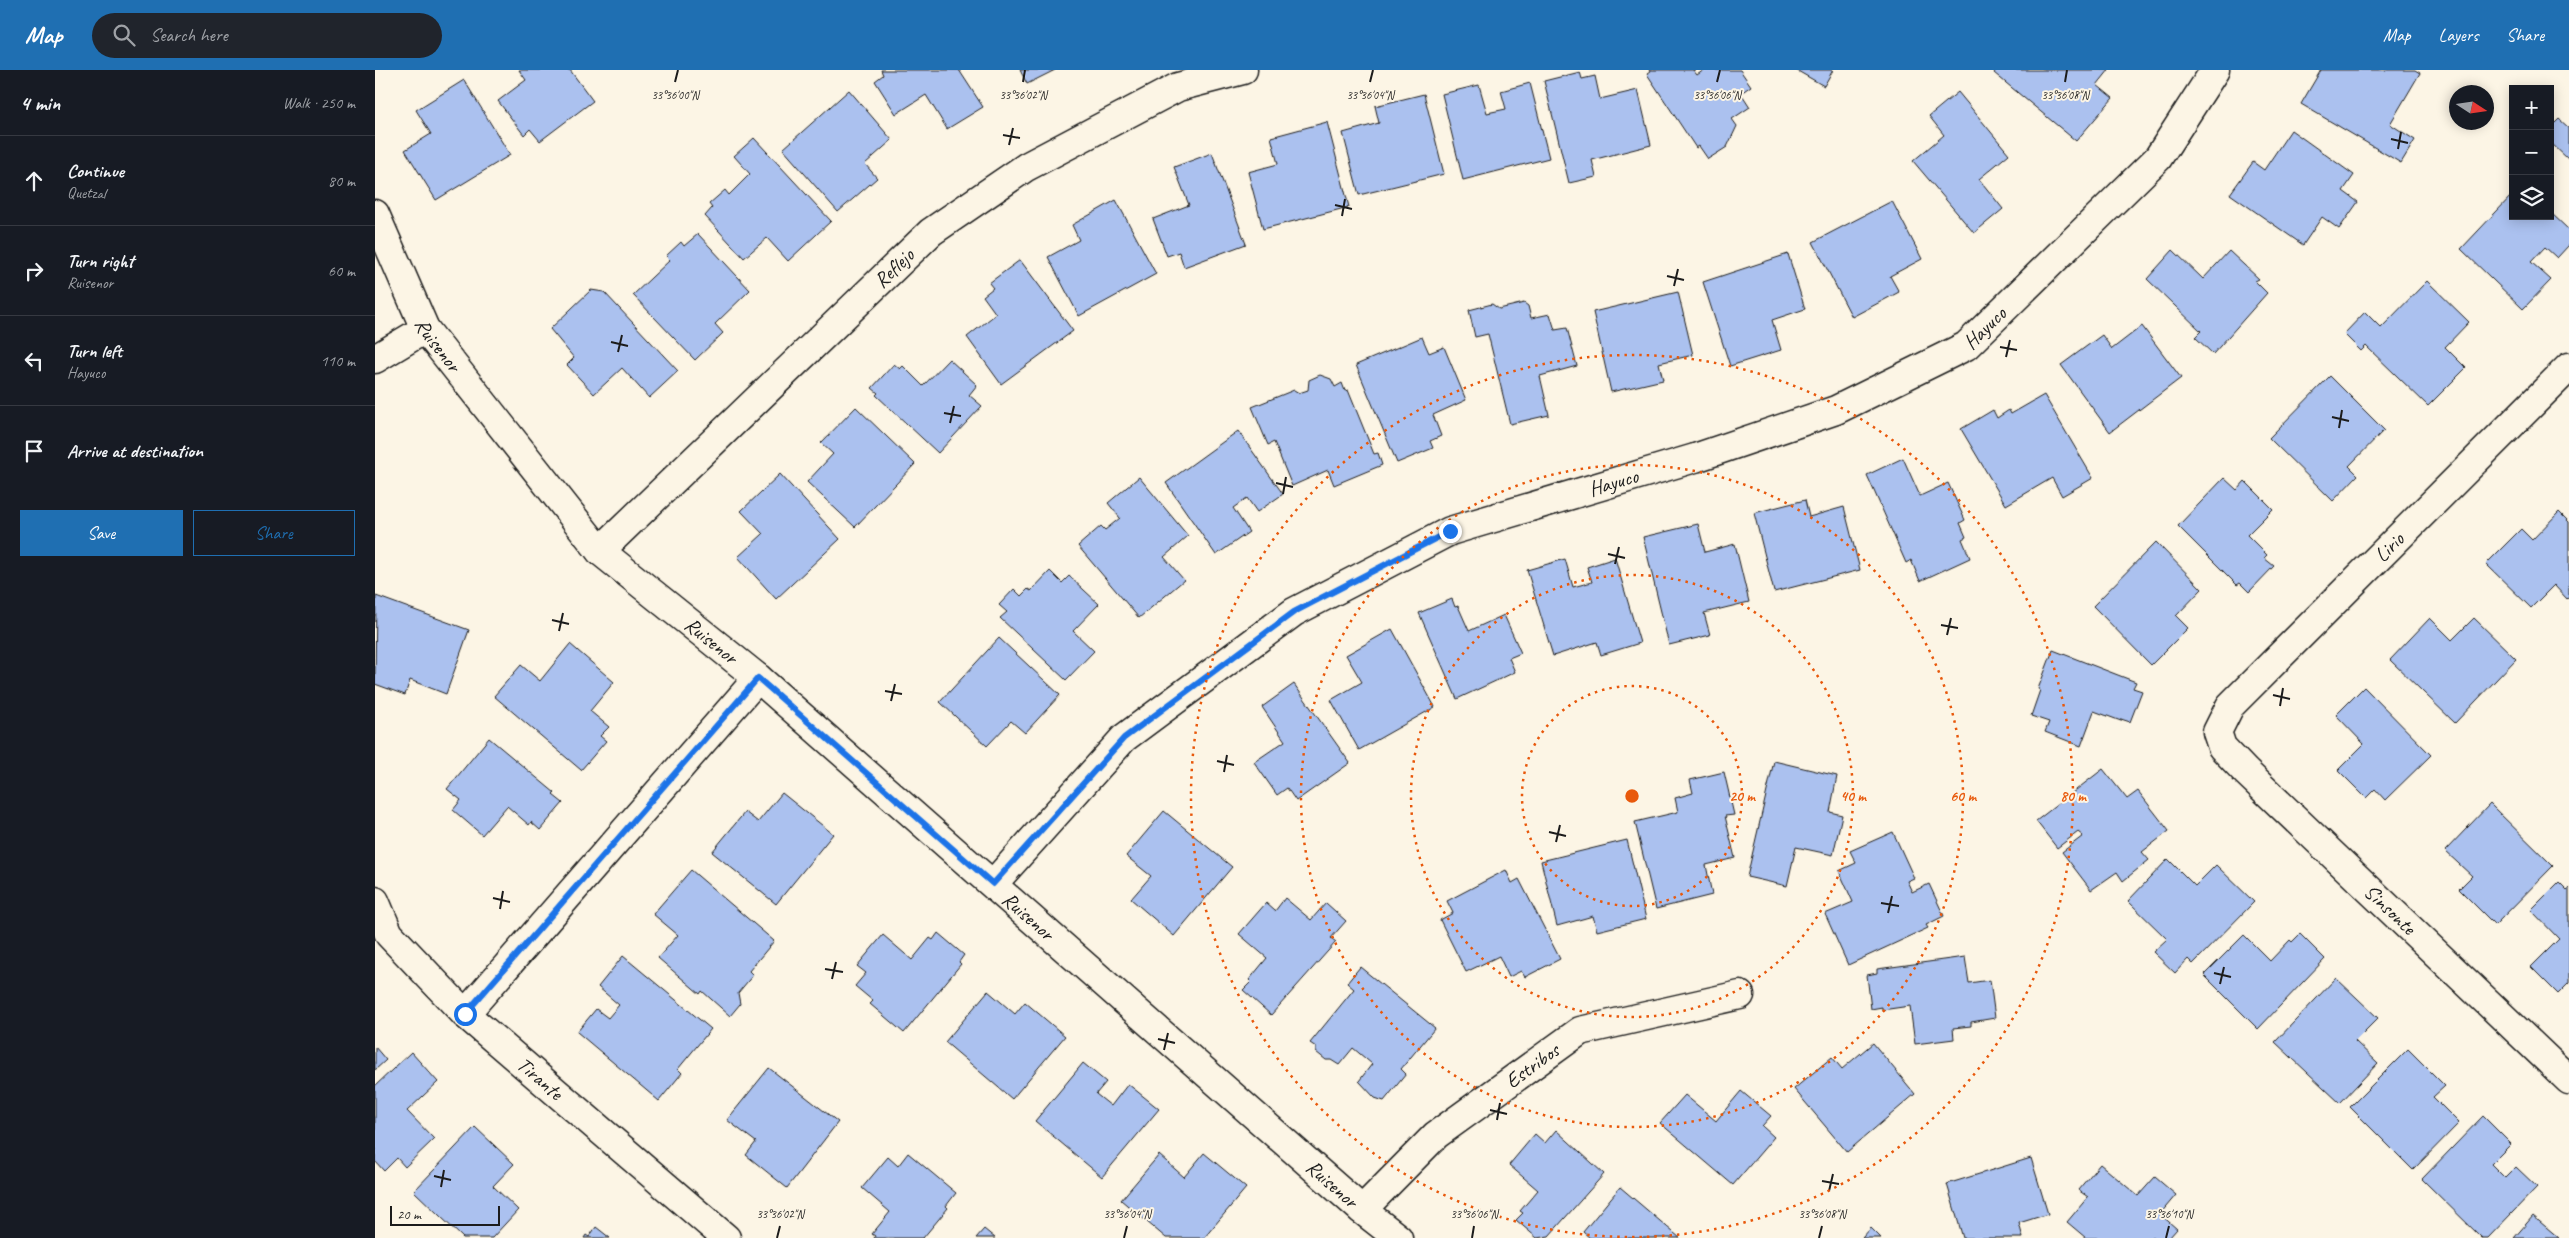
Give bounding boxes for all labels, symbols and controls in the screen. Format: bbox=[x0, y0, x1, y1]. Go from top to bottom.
search box bbox=[92, 13, 442, 58]
text: Map bbox=[25, 20, 62, 50]
icon: search bbox=[110, 21, 138, 49]
text: Search here bbox=[150, 23, 228, 47]
text: Map bbox=[2383, 24, 2411, 46]
text: Layers bbox=[2439, 24, 2478, 46]
text: Share bbox=[2506, 24, 2544, 46]
north arrow bbox=[2449, 85, 2494, 130]
map controls bbox=[2509, 85, 2554, 220]
button: + bbox=[2509, 85, 2554, 130]
text: 33°36'00"N bbox=[651, 87, 700, 103]
text: 33°36'02"N bbox=[999, 87, 1048, 103]
text: 33°36'04"N bbox=[1346, 87, 1395, 103]
text: 33°36'06"N bbox=[1693, 87, 1742, 103]
text: 33°36'08"N bbox=[2041, 87, 2090, 103]
text: 4 min bbox=[20, 90, 60, 116]
text: Walk · 250 m bbox=[283, 93, 355, 113]
button: − bbox=[2509, 130, 2554, 175]
text: Continue bbox=[67, 159, 124, 183]
icon: ahead bbox=[20, 167, 48, 195]
text: 80 m bbox=[328, 171, 355, 191]
button: layers bbox=[2509, 175, 2554, 220]
text: Quetzal bbox=[67, 183, 106, 203]
street label: Reflejo bbox=[868, 241, 921, 293]
text: Turn right bbox=[67, 249, 134, 273]
icon: right bbox=[20, 257, 48, 285]
text: 60 m bbox=[328, 261, 355, 281]
text: Ruisenor bbox=[67, 273, 113, 293]
street label: Hayuco bbox=[1957, 300, 2013, 355]
street label: Ruisenor bbox=[409, 315, 468, 378]
text: Turn left bbox=[67, 339, 122, 363]
icon: left bbox=[20, 347, 48, 375]
text: 110 m bbox=[321, 351, 355, 371]
text: Hayuco bbox=[67, 363, 105, 383]
icon: arrive bbox=[20, 437, 48, 465]
text: Arrive at destination bbox=[67, 439, 203, 463]
street label: Hayuco bbox=[1586, 462, 1643, 502]
button: Save bbox=[20, 510, 183, 556]
button: Share bbox=[193, 510, 355, 556]
route end bbox=[1439, 520, 1462, 543]
street label: Lirio bbox=[2368, 525, 2411, 568]
street label: Ruisenor bbox=[680, 611, 744, 671]
centre of rings bbox=[1623, 787, 1641, 805]
text: 20 m bbox=[1729, 787, 1756, 806]
text: 40 m bbox=[1840, 787, 1867, 806]
text: 60 m bbox=[1950, 787, 1977, 806]
text: 80 m bbox=[2060, 787, 2087, 806]
street label: Sinsonte bbox=[2359, 879, 2422, 941]
street label: Ruisenor bbox=[997, 886, 1061, 947]
route start bbox=[454, 1003, 477, 1026]
street label: Estribos bbox=[1500, 1036, 1566, 1094]
street label: Tirante bbox=[511, 1051, 569, 1106]
street label: Ruisenor bbox=[1301, 1154, 1365, 1215]
scale bar bbox=[390, 1203, 500, 1226]
text: 20 m bbox=[397, 1206, 421, 1223]
text: 33°36'02"N bbox=[756, 1206, 805, 1222]
text: 33°36'04"N bbox=[1103, 1206, 1152, 1222]
text: 33°36'06"N bbox=[1450, 1206, 1499, 1222]
text: 33°36'08"N bbox=[1798, 1206, 1847, 1222]
text: 33°36'10"N bbox=[2145, 1206, 2194, 1222]

